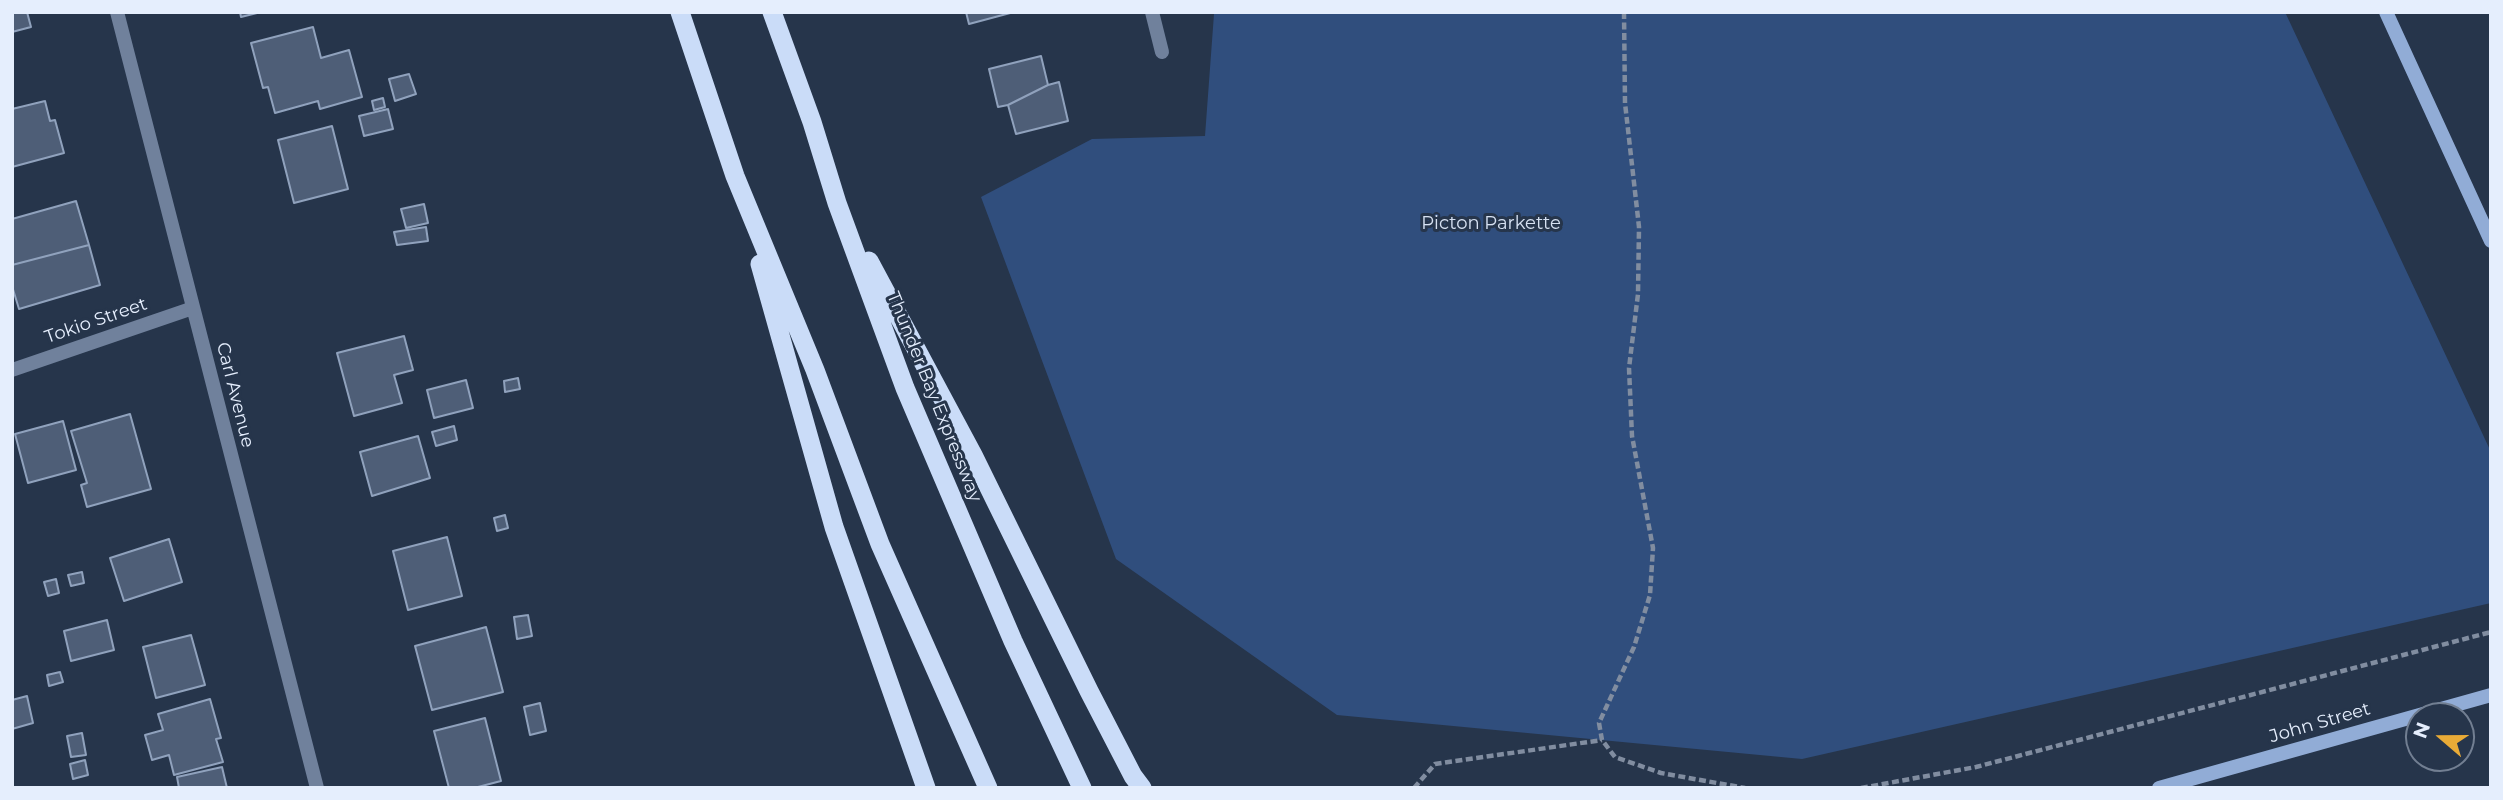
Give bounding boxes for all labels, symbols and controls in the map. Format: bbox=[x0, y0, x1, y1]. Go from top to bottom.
park label: Picton Parkette bbox=[1421, 213, 1561, 235]
street label: Thunder Bay Expressway bbox=[882, 289, 986, 505]
street label: Tokio Street bbox=[42, 293, 150, 349]
street label: Carl Avenue bbox=[211, 340, 259, 450]
street label: John Street bbox=[2267, 698, 2373, 748]
north arrow bbox=[2405, 702, 2475, 772]
text: N bbox=[2408, 719, 2435, 741]

